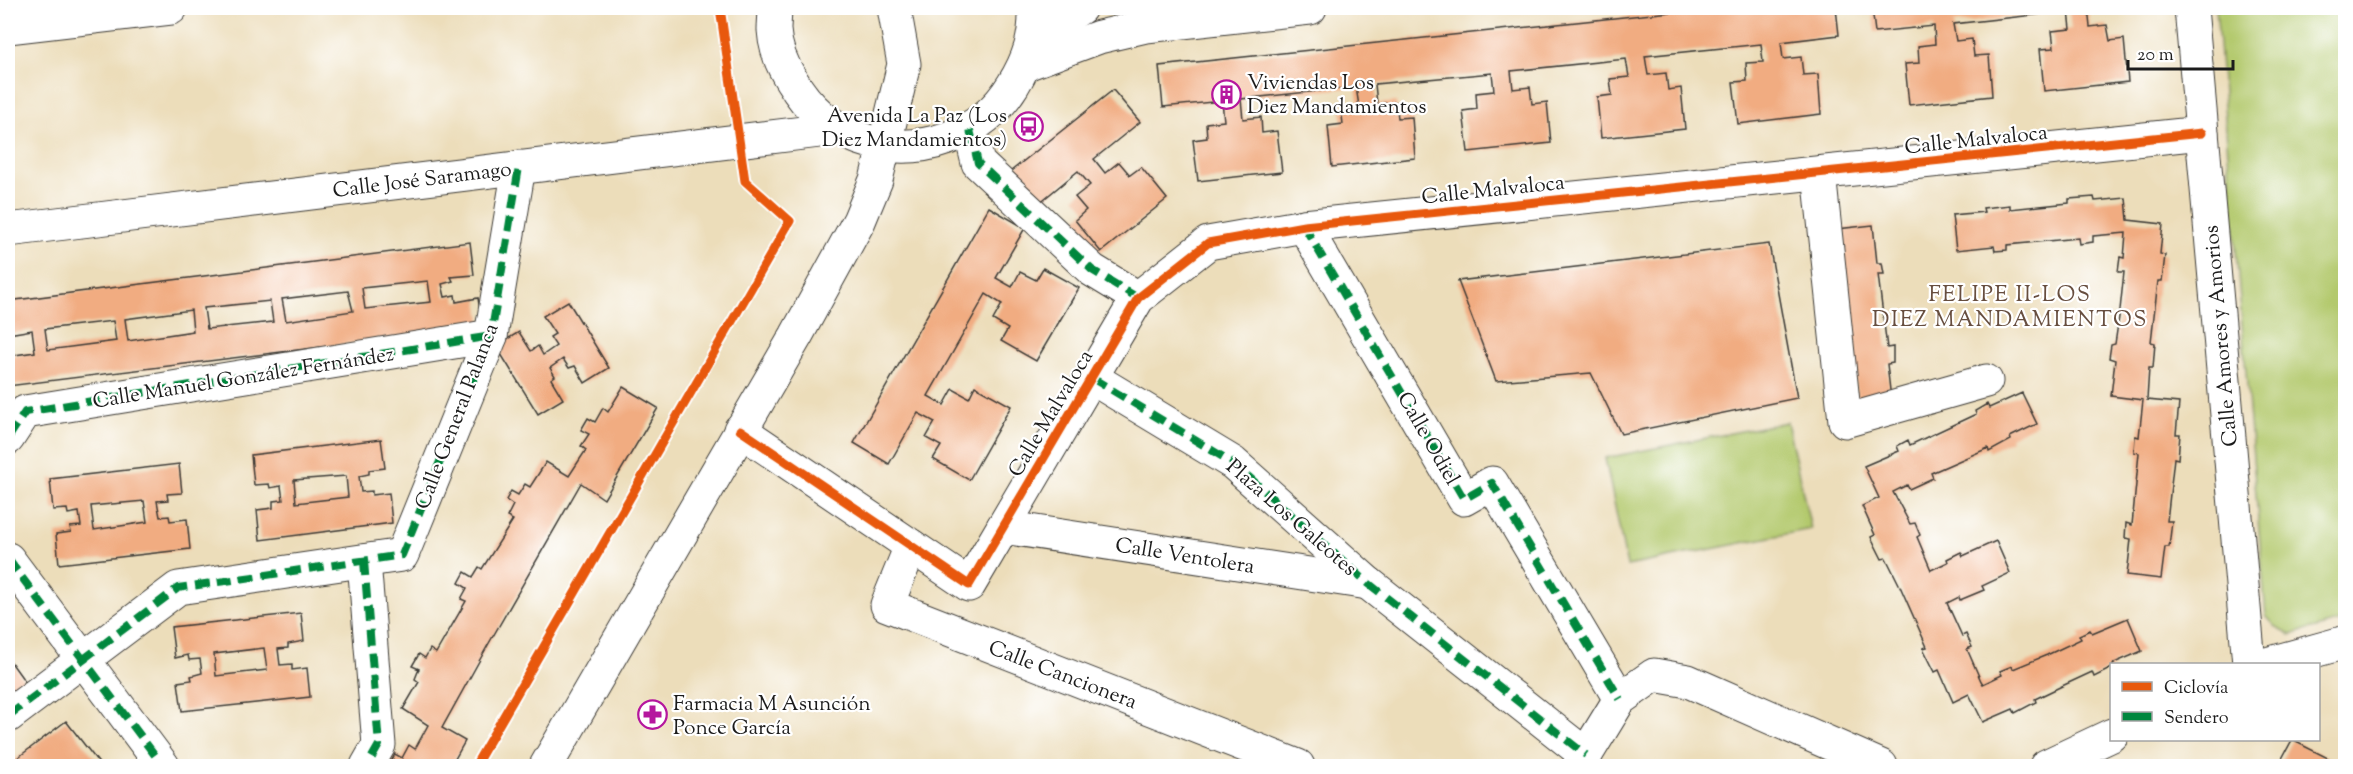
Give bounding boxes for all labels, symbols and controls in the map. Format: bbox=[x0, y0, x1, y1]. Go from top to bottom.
scale bar bbox=[2128, 33, 2233, 71]
text: 20 m bbox=[2137, 43, 2174, 69]
place label: Viviendas Los Diez Mandamientos bbox=[1247, 69, 1427, 123]
building icon: Viviendas Los Diez Mandamientos bbox=[1210, 78, 1242, 110]
place label: Avenida La Paz (Los Diez Mandamientos) bbox=[822, 102, 1007, 156]
bus stop icon: Avenida La Paz (Los Diez Mandamientos) bbox=[1012, 111, 1044, 143]
street label: Calle Malvaloca bbox=[1903, 119, 2050, 163]
street label: Calle José Saramago bbox=[331, 155, 513, 207]
street label: Calle Malvaloca bbox=[1420, 169, 1567, 213]
street label: Calle Amores y Amorios bbox=[2197, 224, 2247, 448]
district label: FELIPE II-LOS DIEZ MANDAMIENTOS bbox=[1872, 280, 2148, 337]
street label: Calle General Palanca bbox=[409, 319, 507, 514]
street label: Calle Manuel González Fernández bbox=[91, 340, 396, 418]
street label: Calle Malvaloca bbox=[1002, 344, 1102, 483]
street label: Calle Odiel bbox=[1388, 387, 1466, 491]
street label: Plaza Los Galeotes bbox=[1218, 453, 1363, 584]
street label: Calle Ventolera bbox=[1113, 531, 1257, 583]
street label: Calle Cancionera bbox=[984, 634, 1141, 718]
legend bbox=[2110, 663, 2320, 741]
text: Ciclovía bbox=[2164, 676, 2228, 702]
place label: Farmacia M Asunción Ponce García bbox=[673, 690, 871, 744]
pharmacy icon: Farmacia M Asunción Ponce García bbox=[636, 699, 668, 731]
text: Sendero bbox=[2164, 706, 2229, 732]

